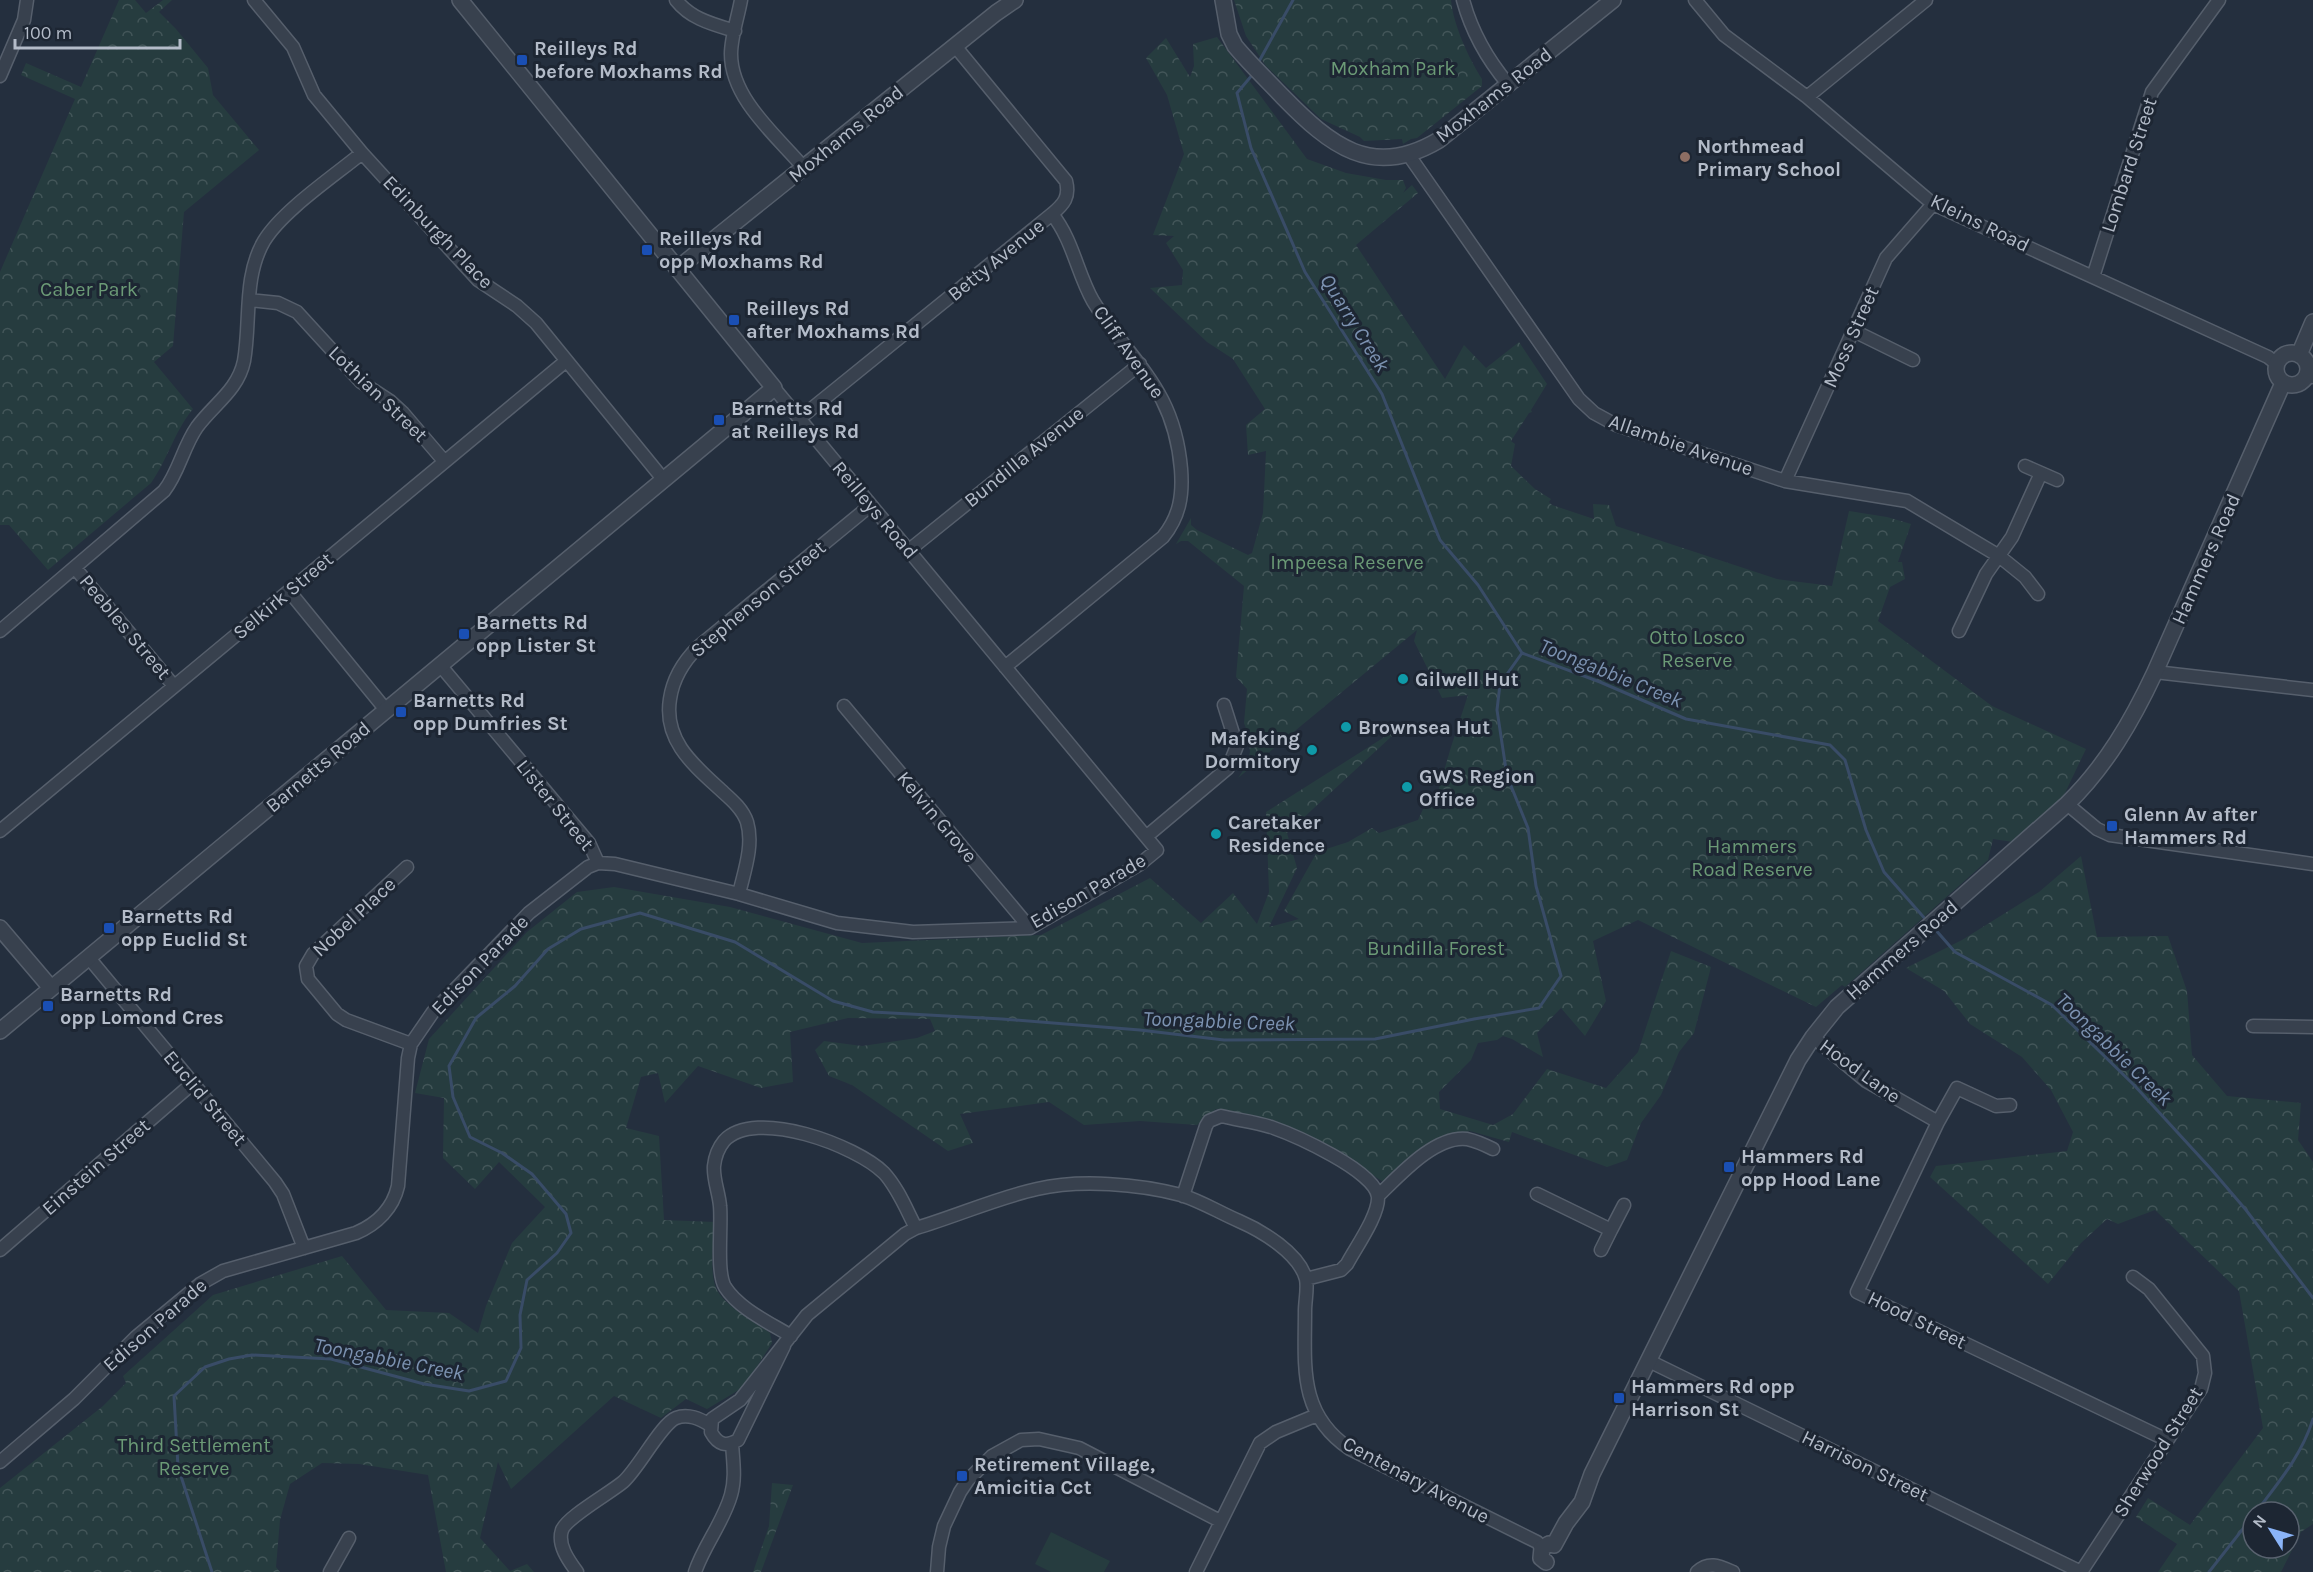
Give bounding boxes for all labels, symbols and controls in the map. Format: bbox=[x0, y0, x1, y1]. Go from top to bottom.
scale bar bbox=[15, 12, 180, 50]
text: 100 m bbox=[24, 22, 72, 44]
place label: Reilleys Rd before Moxhams Rd bbox=[534, 37, 723, 83]
street label: Moxhams Road bbox=[1431, 42, 1557, 148]
marker: Reilleys Rd before Moxhams Rd bbox=[515, 53, 529, 67]
park label: Moxham Park bbox=[1330, 57, 1456, 80]
street label: Moxhams Road bbox=[784, 81, 908, 187]
street label: Lombard Street bbox=[2096, 94, 2162, 235]
place label: Northmead Primary School bbox=[1697, 135, 1841, 181]
marker: Northmead Primary School bbox=[1678, 150, 1692, 164]
street label: Edinburgh Place bbox=[378, 171, 498, 293]
street label: Kleins Road bbox=[1927, 189, 2033, 257]
street label: Betty Avenue bbox=[943, 214, 1049, 306]
place label: Reilleys Rd opp Moxhams Rd bbox=[659, 227, 824, 273]
marker: Reilleys Rd opp Moxhams Rd bbox=[640, 243, 654, 257]
water label: Quarry Creek bbox=[1315, 269, 1395, 377]
park label: Caber Park bbox=[40, 278, 138, 301]
street label: Moss Street bbox=[1818, 282, 1884, 391]
place label: Reilleys Rd after Moxhams Rd bbox=[746, 297, 920, 343]
street label: Cliff Avenue bbox=[1089, 301, 1169, 403]
marker: Reilleys Rd after Moxhams Rd bbox=[727, 313, 741, 327]
street label: Lothian Street bbox=[324, 341, 433, 447]
place label: Barnetts Rd at Reilleys Rd bbox=[731, 397, 859, 443]
street label: Bundilla Avenue bbox=[960, 402, 1088, 512]
street label: Allambie Avenue bbox=[1606, 410, 1756, 480]
marker: Barnetts Rd at Reilleys Rd bbox=[712, 413, 726, 427]
street label: Reilleys Road bbox=[827, 456, 923, 564]
street label: Hammers Road bbox=[2167, 490, 2245, 628]
street label: Stephenson Street bbox=[686, 536, 831, 662]
street label: Selkirk Street bbox=[228, 547, 338, 644]
park label: Impeesa Reserve bbox=[1270, 551, 1424, 574]
street label: Peebles Street bbox=[75, 570, 176, 684]
place label: Barnetts Rd opp Lister St bbox=[476, 611, 596, 657]
park label: Otto Losco Reserve bbox=[1649, 626, 1745, 672]
marker: Barnetts Rd opp Lister St bbox=[457, 627, 471, 641]
water label: Toongabbie Creek bbox=[1536, 633, 1686, 713]
place label: Gilwell Hut bbox=[1415, 668, 1519, 691]
marker: Gilwell Hut bbox=[1396, 672, 1410, 686]
place label: Barnetts Rd opp Dumfries St bbox=[413, 689, 568, 735]
marker: Barnetts Rd opp Dumfries St bbox=[394, 705, 408, 719]
place label: Brownsea Hut bbox=[1358, 716, 1490, 739]
street label: Barnetts Road bbox=[261, 717, 375, 817]
marker: Brownsea Hut bbox=[1339, 720, 1353, 734]
place label: Mafeking Dormitory bbox=[1204, 727, 1300, 773]
marker: Mafeking Dormitory bbox=[1305, 743, 1319, 757]
street label: Lister Street bbox=[511, 755, 599, 856]
place label: GWS Region Office bbox=[1419, 765, 1535, 811]
street label: Kelvin Grove bbox=[892, 767, 982, 867]
marker: GWS Region Office bbox=[1400, 780, 1414, 794]
place label: Glenn Av after Hammers Rd bbox=[2124, 803, 2257, 849]
place label: Caretaker Residence bbox=[1228, 811, 1325, 857]
marker: Glenn Av after Hammers Rd bbox=[2105, 819, 2119, 833]
marker: Caretaker Residence bbox=[1209, 827, 1223, 841]
park label: Hammers Road Reserve bbox=[1691, 835, 1813, 881]
street label: Edison Parade bbox=[1026, 849, 1150, 933]
street label: Nobel Place bbox=[308, 873, 400, 961]
street label: Hammers Road bbox=[1841, 895, 1963, 1005]
place label: Barnetts Rd opp Euclid St bbox=[121, 905, 247, 951]
street label: Edison Parade bbox=[427, 910, 533, 1020]
marker: Barnetts Rd opp Euclid St bbox=[102, 921, 116, 935]
park label: Bundilla Forest bbox=[1367, 937, 1505, 960]
place label: Barnetts Rd opp Lomond Cres bbox=[60, 983, 224, 1029]
water label: Toongabbie Creek bbox=[2051, 988, 2177, 1111]
marker: Barnetts Rd opp Lomond Cres bbox=[41, 999, 55, 1013]
water label: Toongabbie Creek bbox=[1143, 1006, 1296, 1036]
street label: Hood Lane bbox=[1815, 1034, 1905, 1108]
street label: Euclid Street bbox=[159, 1046, 252, 1150]
street label: Einstein Street bbox=[37, 1114, 155, 1220]
place label: Hammers Rd opp Hood Lane bbox=[1741, 1145, 1881, 1191]
marker: Hammers Rd opp Hood Lane bbox=[1722, 1160, 1736, 1174]
street label: Edison Parade bbox=[98, 1274, 212, 1376]
street label: Hood Street bbox=[1864, 1286, 1970, 1354]
water label: Toongabbie Creek bbox=[312, 1333, 466, 1385]
place label: Hammers Rd opp Harrison St bbox=[1631, 1375, 1795, 1421]
street label: Sherwood Street bbox=[2109, 1382, 2208, 1521]
marker: Hammers Rd opp Harrison St bbox=[1612, 1391, 1626, 1405]
street label: Harrison Street bbox=[1798, 1425, 1932, 1507]
street label: Centenary Avenue bbox=[1339, 1432, 1493, 1528]
park label: Third Settlement Reserve bbox=[117, 1434, 271, 1480]
place label: Retirement Village, Amicitia Cct bbox=[974, 1453, 1155, 1499]
marker: Retirement Village, Amicitia Cct bbox=[955, 1469, 969, 1483]
north arrow bbox=[2241, 1500, 2301, 1560]
text: N bbox=[2248, 1511, 2270, 1532]

